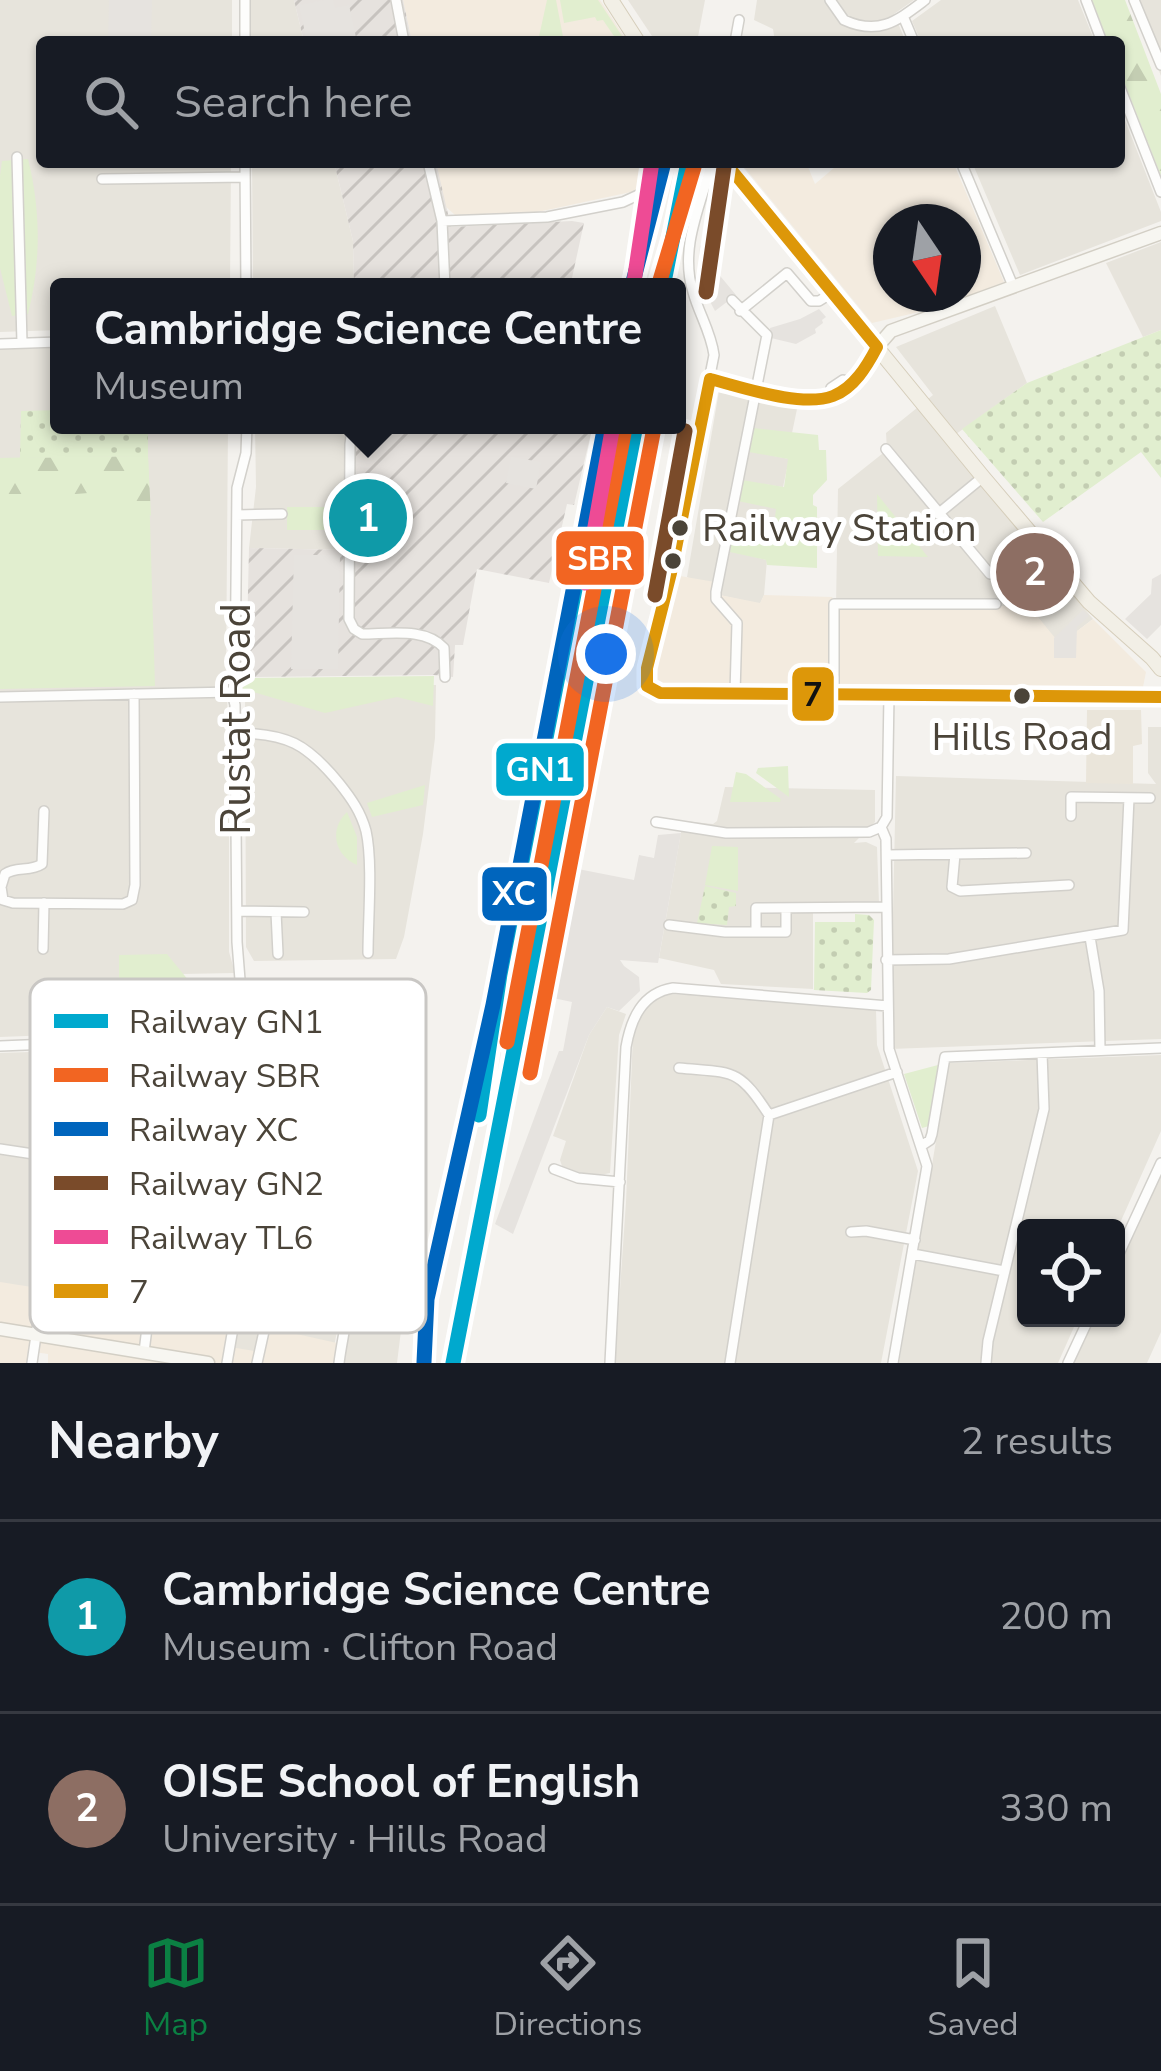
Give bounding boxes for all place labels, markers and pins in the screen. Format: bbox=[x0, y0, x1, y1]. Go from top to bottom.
pin: 1 bbox=[329, 473, 407, 563]
place label: Railway Station bbox=[702, 502, 977, 555]
marker: Railway Station bbox=[669, 517, 691, 539]
pin: 2 bbox=[996, 527, 1074, 617]
unlabelled marker bbox=[662, 550, 684, 572]
marker: Hills Road bbox=[1011, 685, 1033, 707]
place label: Hills Road bbox=[931, 711, 1113, 764]

